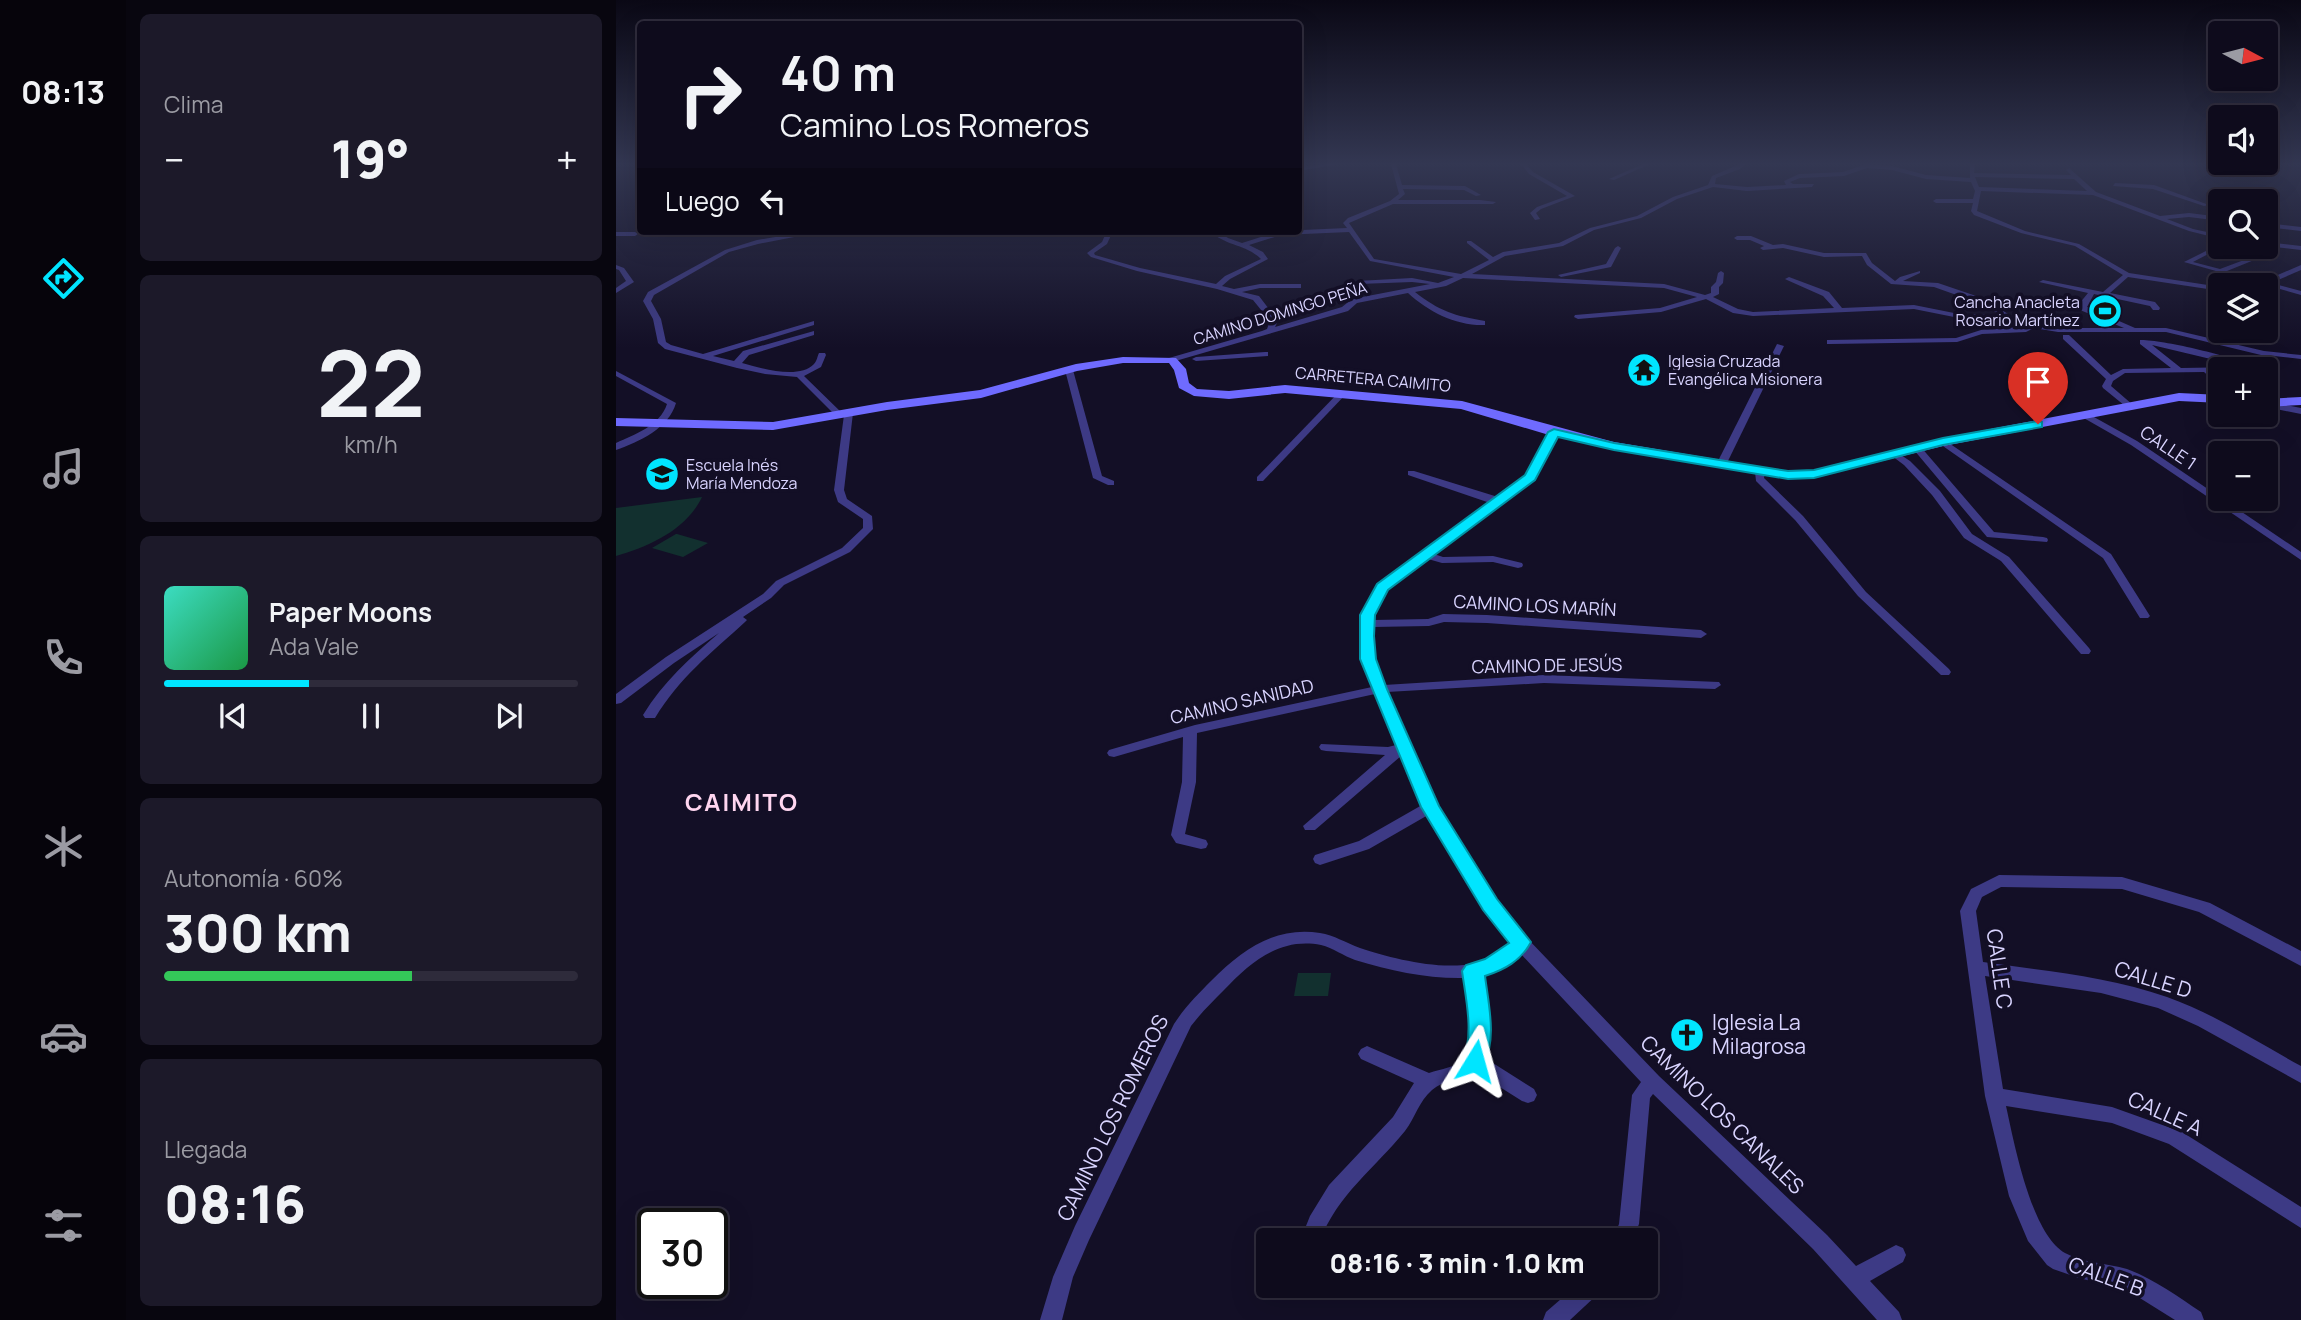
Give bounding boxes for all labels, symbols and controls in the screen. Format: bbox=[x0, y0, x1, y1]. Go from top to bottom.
north arrow bbox=[2208, 21, 2278, 91]
map controls bbox=[2208, 21, 2278, 511]
text: 40 m bbox=[780, 39, 896, 106]
icon: right bbox=[665, 49, 756, 140]
text: 08:13 bbox=[21, 70, 105, 114]
text: Clima bbox=[164, 88, 223, 120]
text: Camino Los Romeros bbox=[780, 103, 1089, 147]
button: sound bbox=[2208, 105, 2278, 175]
text: 19° bbox=[331, 123, 410, 194]
text: − bbox=[164, 133, 185, 185]
text: + bbox=[556, 133, 578, 185]
icon: left bbox=[754, 182, 792, 220]
text: Luego bbox=[665, 183, 740, 219]
button: search bbox=[2208, 189, 2278, 259]
icon: directions bbox=[39, 254, 88, 303]
button: layers bbox=[2208, 273, 2278, 343]
street label: CAMINO DOMINGO PEÑA bbox=[1190, 276, 1370, 350]
place label: Cancha Anacleta Rosario Martínez bbox=[1954, 291, 2080, 331]
sports icon: Cancha Anacleta Rosario Martínez bbox=[2086, 292, 2124, 330]
text: 22 bbox=[317, 320, 425, 444]
place label: Iglesia Cruzada Evangélica Misionera bbox=[1668, 350, 1822, 390]
temple icon: Iglesia Cruzada Evangélica Misionera bbox=[1625, 351, 1663, 389]
pin bbox=[2008, 352, 2068, 424]
button: + bbox=[2208, 357, 2278, 427]
street label: CARRETERA CAIMITO bbox=[1294, 361, 1452, 397]
icon: arrive bbox=[2019, 363, 2057, 401]
street label: CALLE 1 bbox=[2136, 420, 2201, 475]
text: km/h bbox=[344, 428, 398, 460]
button: − bbox=[2208, 441, 2278, 511]
icon: music bbox=[39, 444, 88, 493]
place label: Escuela Inés María Mendoza bbox=[686, 454, 797, 494]
school or university icon: Escuela Inés María Mendoza bbox=[643, 455, 681, 493]
street label: CAMINO LOS MARÍN bbox=[1453, 589, 1617, 621]
text: Paper Moons bbox=[269, 594, 432, 630]
text: Ada Vale bbox=[269, 630, 359, 662]
icon: phone bbox=[39, 633, 88, 682]
street label: CAMINO DE JESÚS bbox=[1472, 652, 1622, 678]
street label: CAMINO SANIDAD bbox=[1168, 673, 1316, 729]
icon: previous bbox=[214, 697, 252, 735]
icon: pause bbox=[352, 697, 390, 735]
icon: next bbox=[490, 697, 528, 735]
district label: CAIMITO bbox=[685, 785, 799, 818]
icon: climate bbox=[39, 822, 88, 871]
text: Autonomía · 60% bbox=[164, 862, 343, 894]
text: 300 km bbox=[164, 897, 352, 968]
street label: CALLE C bbox=[1981, 927, 2019, 1011]
street label: CALLE D bbox=[2111, 954, 2195, 1004]
place label: Iglesia La Milagrosa bbox=[1712, 1008, 1806, 1060]
street label: CAMINO LOS ROMEROS bbox=[1050, 1010, 1174, 1225]
icon: car bbox=[39, 1012, 88, 1061]
church icon: Iglesia La Milagrosa bbox=[1668, 1016, 1706, 1054]
position arrow bbox=[1438, 1024, 1512, 1098]
street label: CAMINO LOS CANALES bbox=[1635, 1029, 1811, 1200]
street label: CALLE A bbox=[2124, 1084, 2207, 1142]
text: Llegada bbox=[164, 1133, 247, 1165]
text: 08:16 bbox=[164, 1168, 306, 1239]
icon: filters bbox=[39, 1201, 88, 1250]
speed limit sign: 30 bbox=[637, 1208, 728, 1299]
text: 08:16 · 3 min · 1.0 km bbox=[1330, 1245, 1584, 1281]
street label: CALLE B bbox=[2065, 1249, 2148, 1303]

